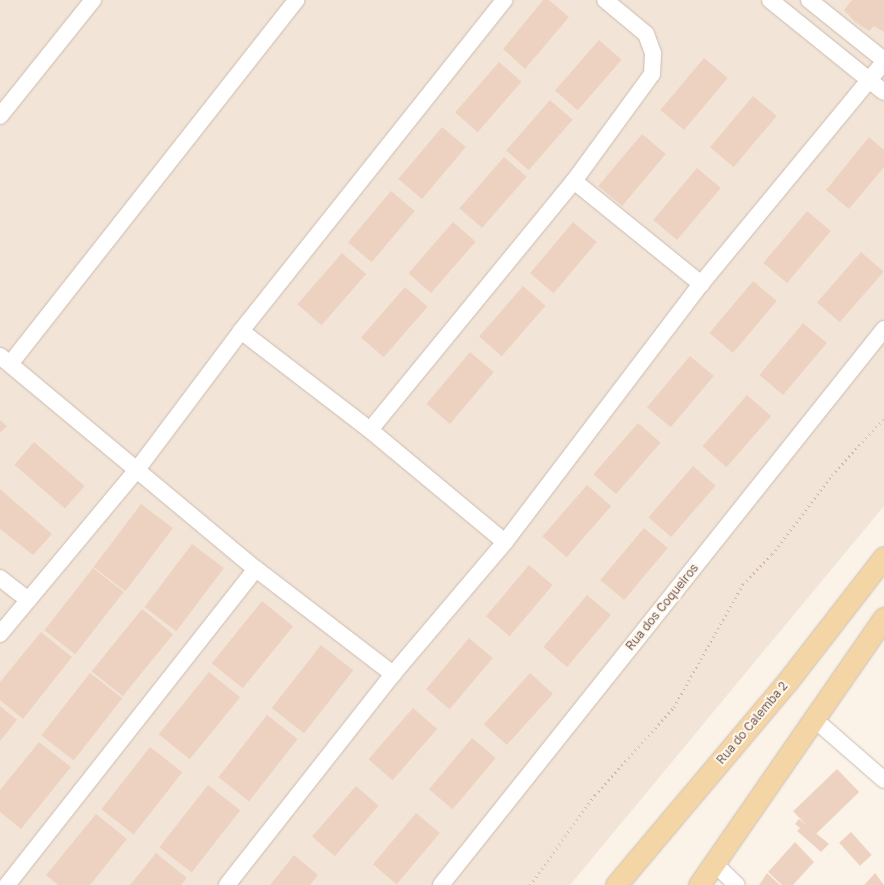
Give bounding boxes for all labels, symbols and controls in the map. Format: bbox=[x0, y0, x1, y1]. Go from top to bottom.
street label: Rua dos Coqueiros bbox=[623, 561, 701, 653]
street label: Rua do Calemba 2 bbox=[713, 679, 791, 767]

